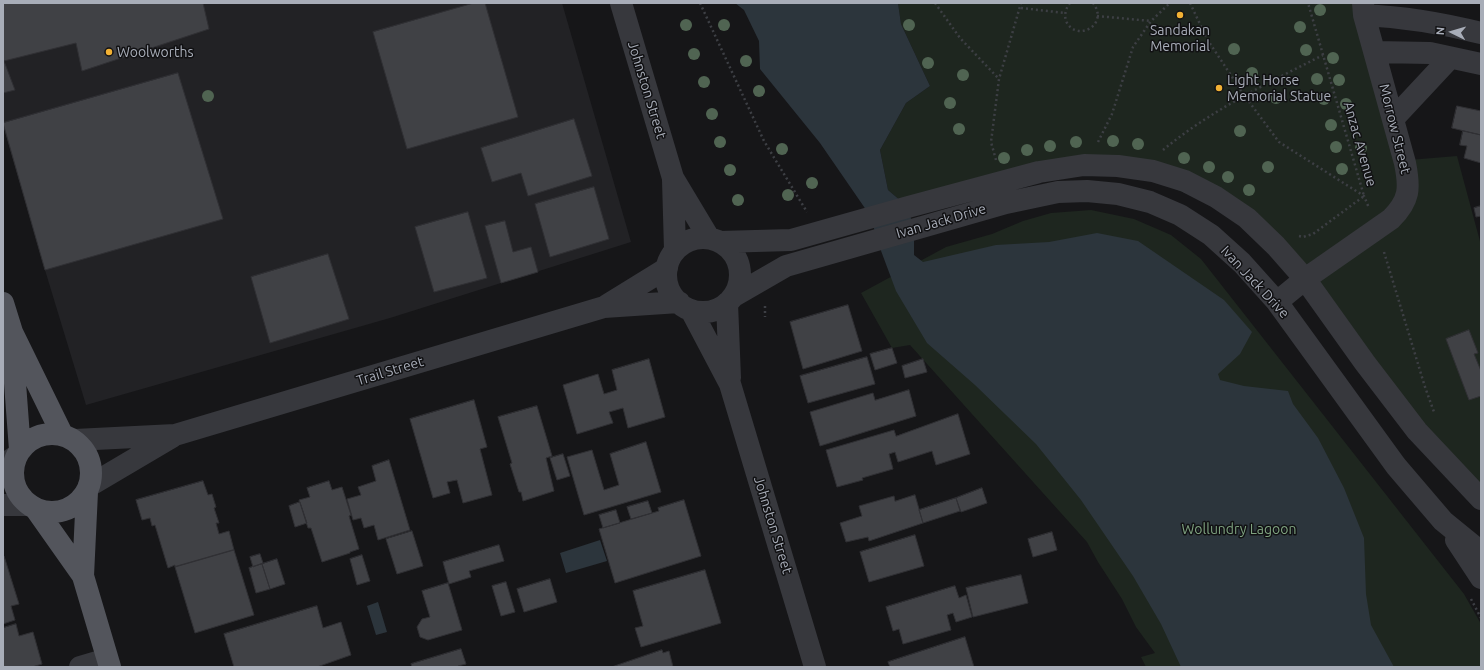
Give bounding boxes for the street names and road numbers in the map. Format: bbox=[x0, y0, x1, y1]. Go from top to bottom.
street label: Johnston Street bbox=[624, 39, 670, 141]
street label: Morrow Street bbox=[1376, 82, 1414, 176]
street label: Anzac Avenue bbox=[1340, 100, 1380, 188]
street label: Ivan Jack Drive bbox=[894, 200, 988, 242]
street label: Ivan Jack Drive bbox=[1217, 242, 1293, 322]
street label: Trail Street bbox=[354, 353, 426, 389]
street label: Johnston Street bbox=[750, 474, 796, 576]

